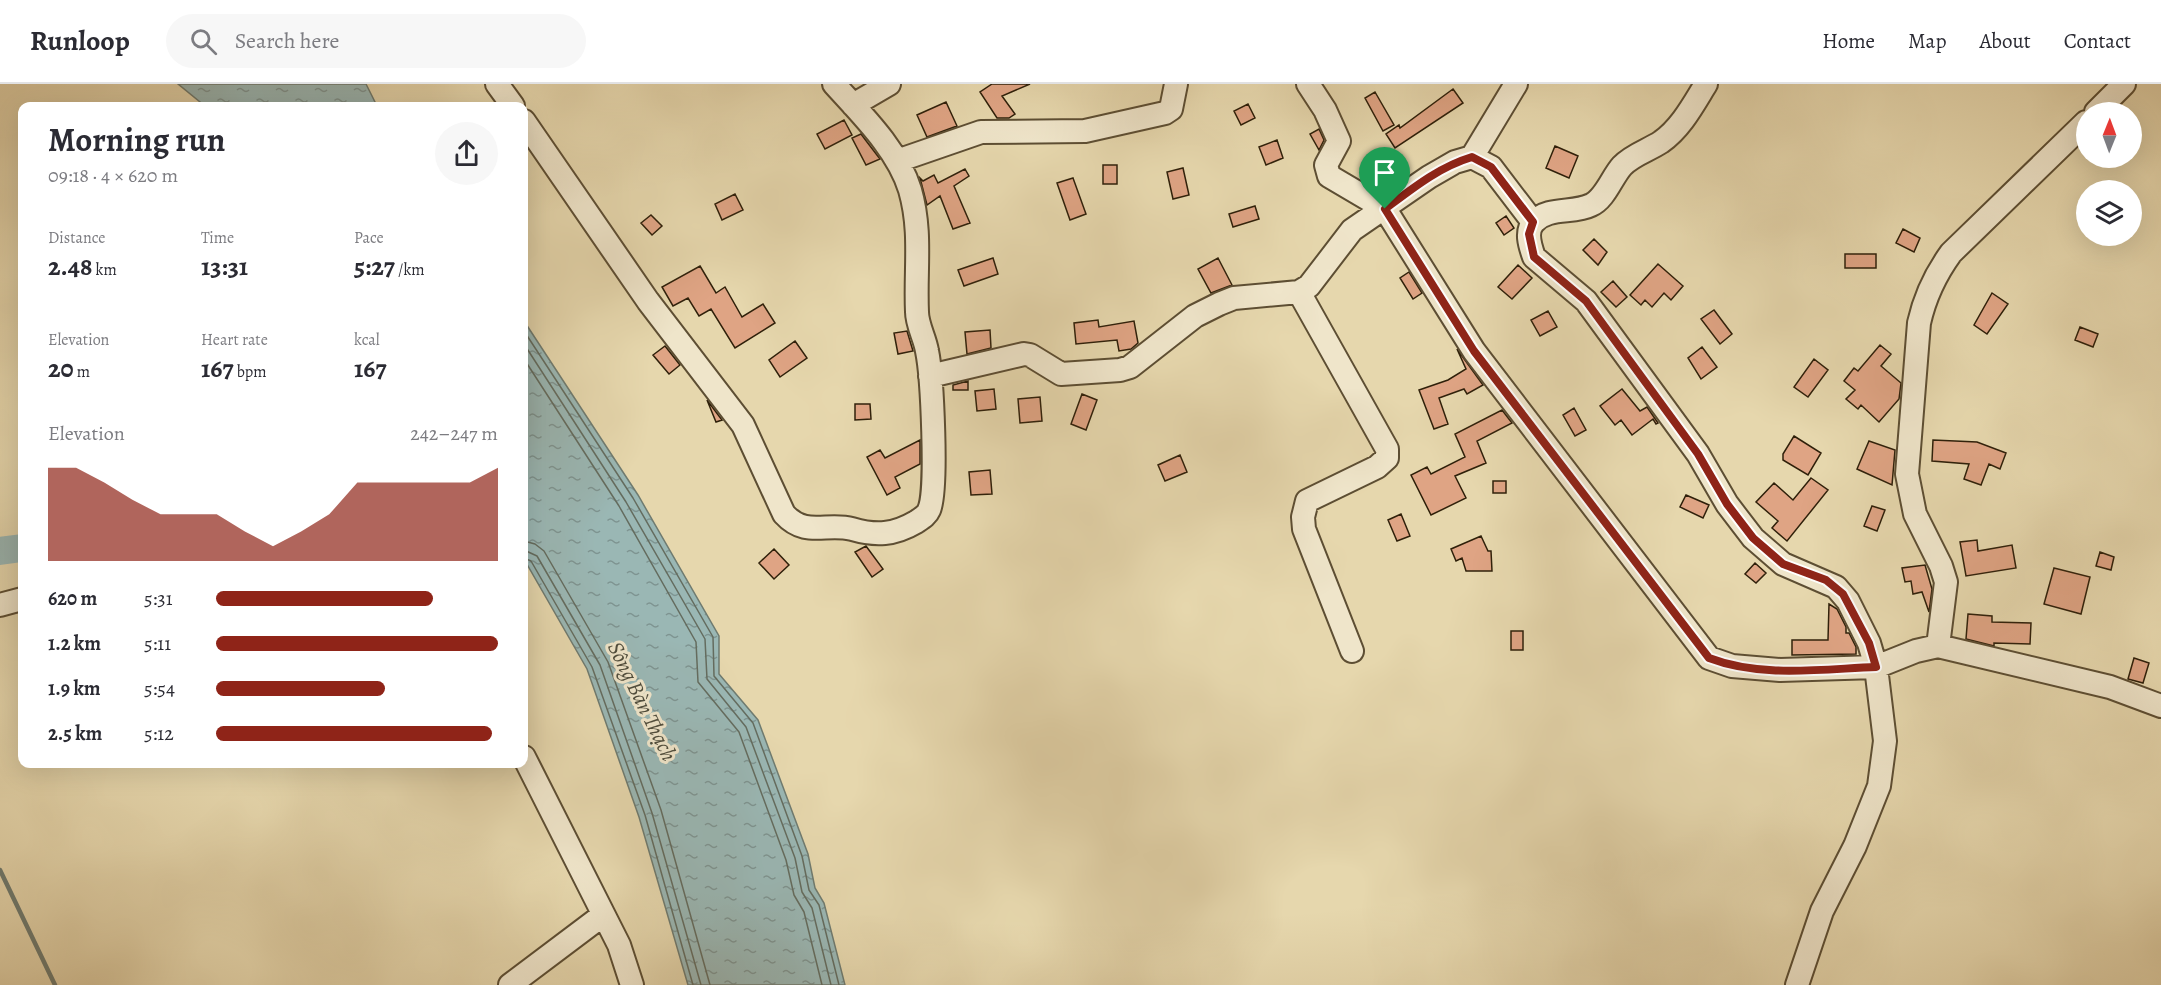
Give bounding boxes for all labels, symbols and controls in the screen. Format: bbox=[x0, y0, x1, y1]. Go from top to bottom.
search box bbox=[166, 14, 586, 68]
text: Runloop bbox=[30, 22, 130, 60]
icon: search bbox=[187, 25, 220, 58]
text: Search here bbox=[235, 26, 339, 56]
text: Home bbox=[1822, 27, 1875, 55]
text: Map bbox=[1908, 27, 1946, 55]
text: About bbox=[1979, 27, 2031, 55]
text: Contact bbox=[2064, 27, 2131, 55]
north arrow bbox=[2076, 102, 2142, 168]
map controls bbox=[2076, 102, 2142, 246]
text: Morning run bbox=[48, 117, 225, 162]
button: share bbox=[435, 122, 498, 185]
pin bbox=[1359, 147, 1410, 209]
icon: arrive bbox=[1368, 156, 1401, 189]
text: 09:18 · 4 × 620 m bbox=[48, 162, 178, 189]
button: layers bbox=[2076, 180, 2142, 246]
text: Distance bbox=[48, 227, 105, 249]
text: Time bbox=[201, 227, 234, 249]
text: Pace bbox=[354, 227, 384, 249]
text: 2.48 bbox=[48, 249, 92, 284]
text: 13:31 bbox=[201, 249, 248, 284]
text: 5:27 bbox=[354, 249, 395, 284]
text: km bbox=[92, 259, 117, 281]
text: /km bbox=[395, 259, 425, 281]
text: Elevation bbox=[48, 329, 109, 351]
text: Heart rate bbox=[201, 329, 268, 351]
text: kcal bbox=[354, 329, 380, 351]
text: 20 bbox=[48, 351, 74, 386]
text: 167 bbox=[201, 351, 234, 386]
text: 167 bbox=[354, 351, 387, 386]
text: m bbox=[74, 361, 90, 383]
text: bpm bbox=[234, 361, 267, 383]
text: Elevation bbox=[48, 420, 125, 447]
text: 242–247 m bbox=[410, 420, 498, 447]
text: 620 m bbox=[48, 585, 97, 612]
text: 5:31 bbox=[144, 585, 173, 612]
text: 1.2 km bbox=[48, 630, 101, 657]
text: 5:11 bbox=[144, 630, 171, 657]
water label: Sông Bàn Thạch bbox=[600, 637, 684, 766]
text: 1.9 km bbox=[48, 675, 101, 702]
text: 5:54 bbox=[144, 675, 175, 702]
text: 2.5 km bbox=[48, 720, 102, 747]
text: 5:12 bbox=[144, 720, 174, 747]

